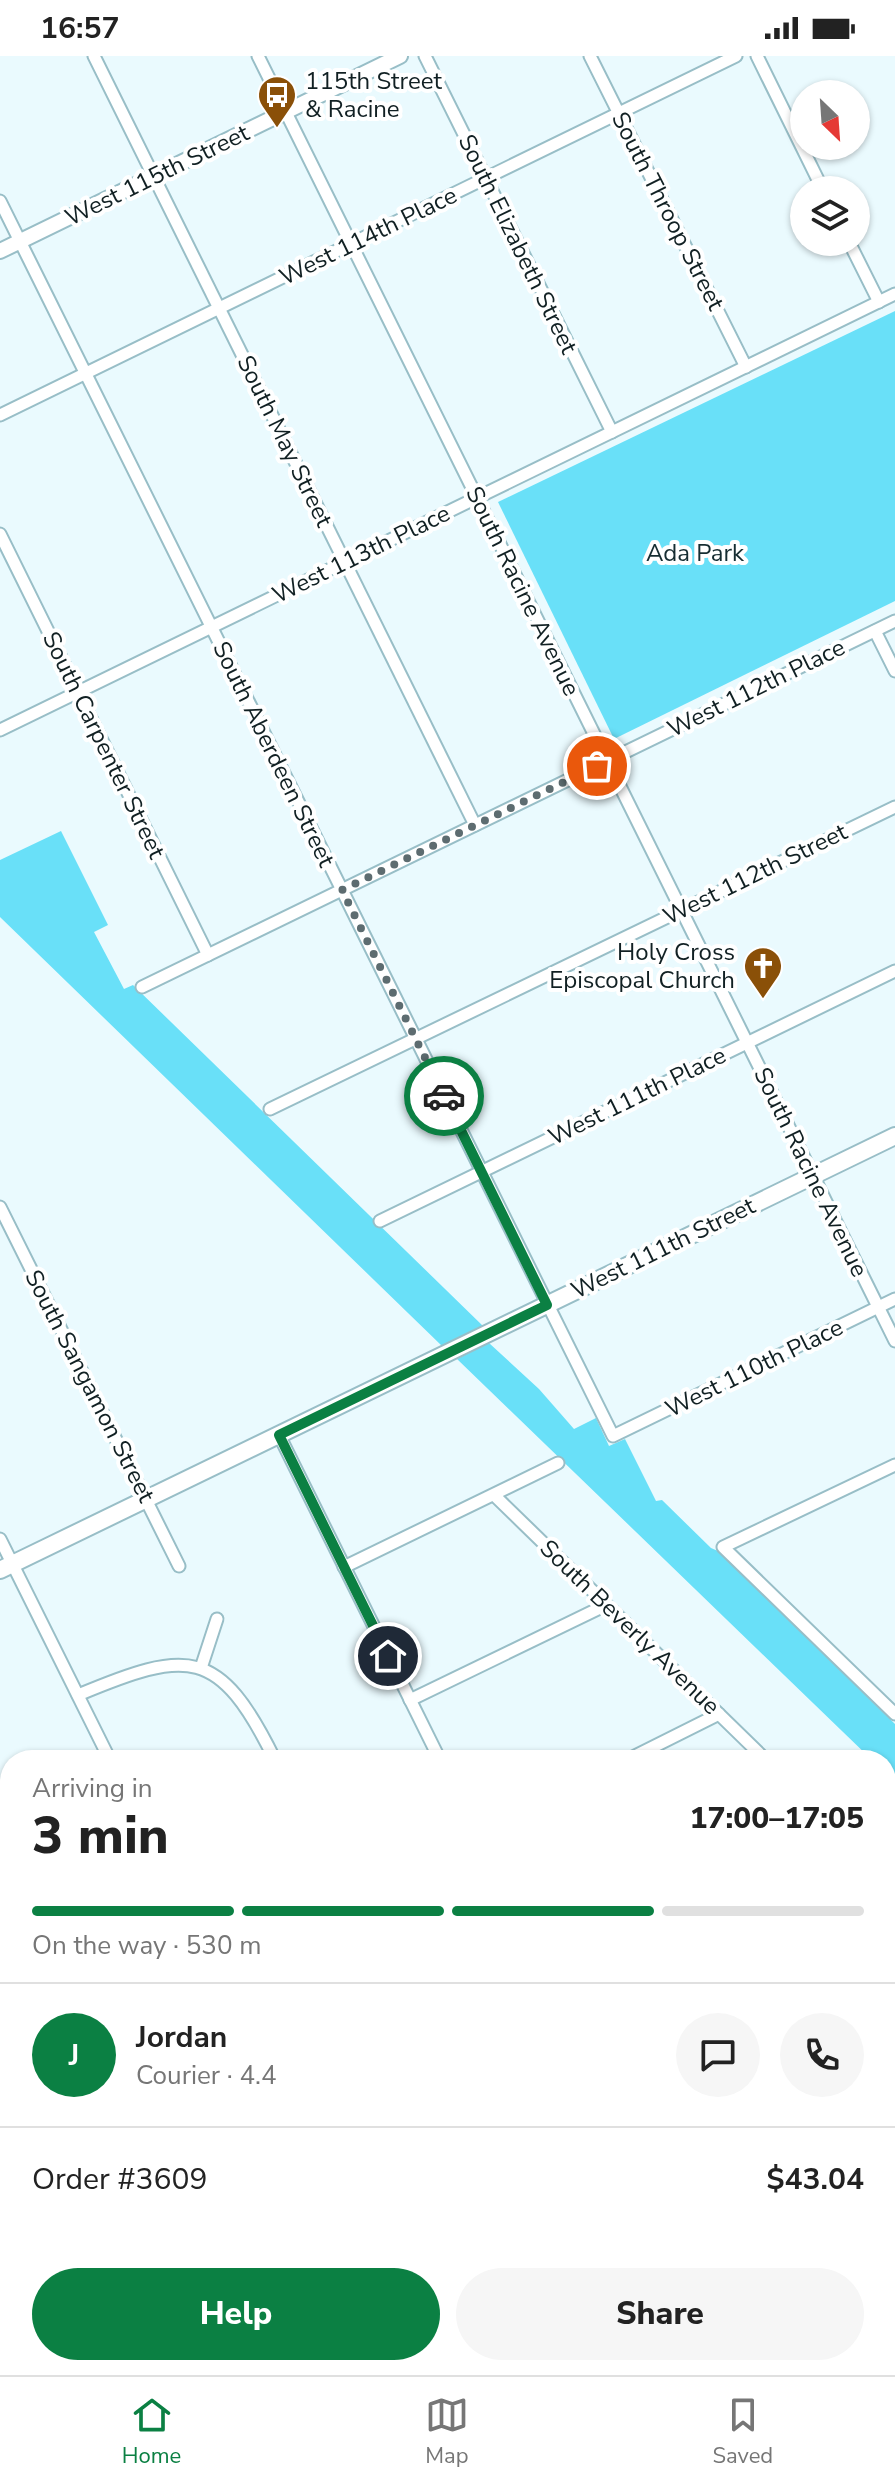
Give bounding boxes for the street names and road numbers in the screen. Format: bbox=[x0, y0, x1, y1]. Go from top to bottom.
street label: South Throop Street bbox=[604, 106, 732, 316]
street label: West 115th Street bbox=[60, 116, 255, 233]
street label: South Elizabeth Street bbox=[451, 129, 585, 360]
street label: West 114th Place bbox=[274, 179, 462, 293]
street label: South May Street bbox=[230, 350, 341, 533]
street label: South Racine Avenue bbox=[458, 481, 588, 701]
street label: West 113th Place bbox=[267, 497, 455, 611]
street label: South Carpenter Street bbox=[35, 626, 173, 864]
street label: West 112th Place bbox=[662, 631, 850, 745]
street label: South Aberdeen Street bbox=[205, 636, 343, 873]
street label: West 112th Street bbox=[658, 815, 853, 932]
street label: West 111th Place bbox=[543, 1039, 731, 1153]
street label: South Racine Avenue bbox=[746, 1062, 876, 1282]
street label: West 111th Street bbox=[566, 1189, 761, 1306]
street label: South Sangamon Street bbox=[17, 1264, 163, 1508]
street label: West 110th Place bbox=[660, 1311, 848, 1425]
street label: South Beverly Avenue bbox=[533, 1532, 727, 1722]

